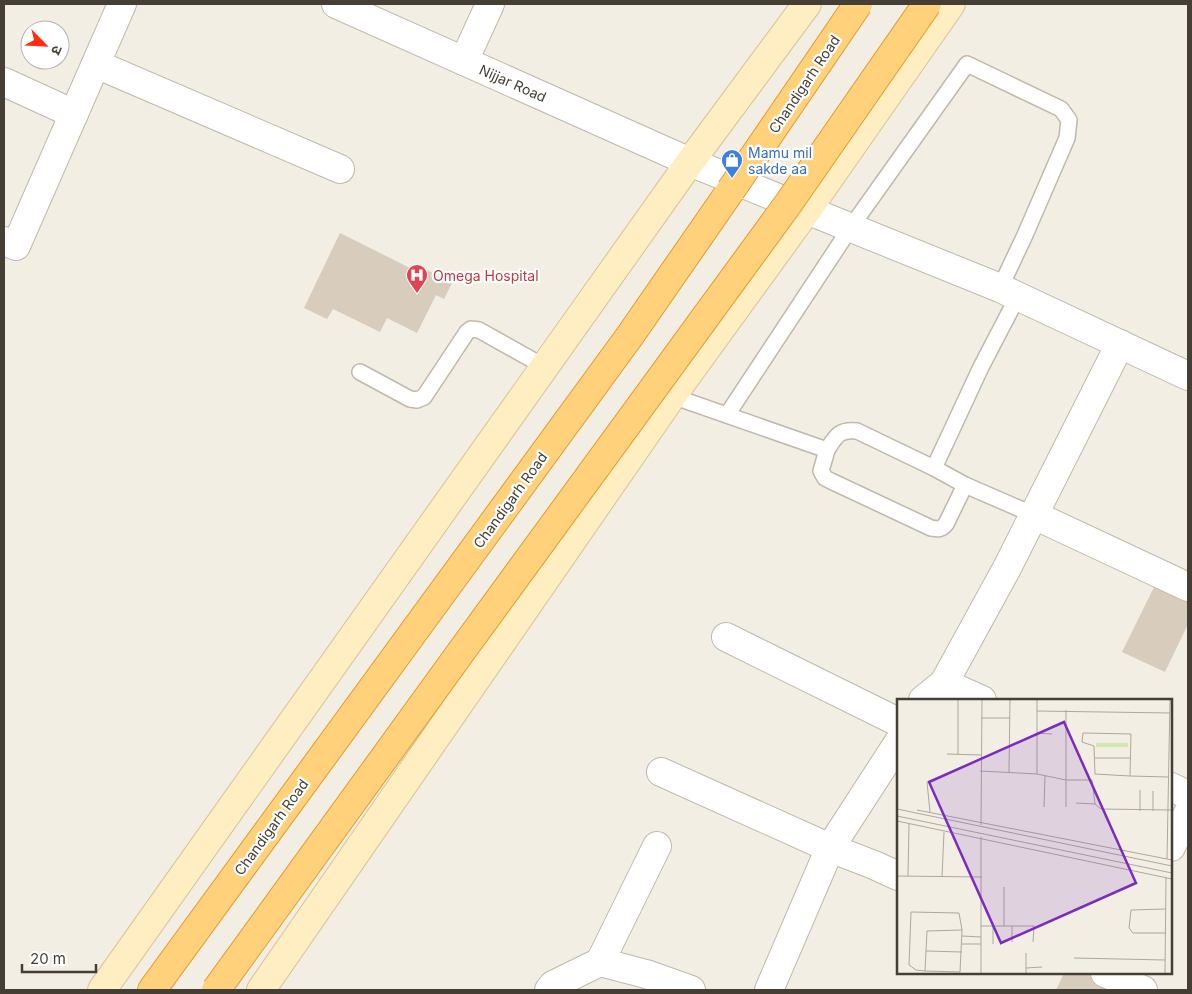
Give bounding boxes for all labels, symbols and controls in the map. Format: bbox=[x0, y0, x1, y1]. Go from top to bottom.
north arrow bbox=[20, 20, 70, 70]
street label: Chandigarh Road bbox=[765, 32, 843, 136]
text: उ bbox=[48, 43, 67, 58]
street label: Nijjar Road bbox=[477, 61, 549, 105]
place label: Mamu mil sakde aa bbox=[748, 144, 812, 177]
shop icon: Mamu mil sakde aa bbox=[720, 148, 744, 179]
hospital icon: Omega Hospital bbox=[405, 263, 429, 294]
place label: Omega Hospital bbox=[433, 267, 539, 284]
street label: Chandigarh Road bbox=[469, 449, 551, 551]
inset map bbox=[897, 699, 1172, 974]
street label: Chandigarh Road bbox=[230, 776, 312, 878]
scale bar bbox=[22, 942, 96, 974]
text: 20 m bbox=[30, 949, 66, 968]

